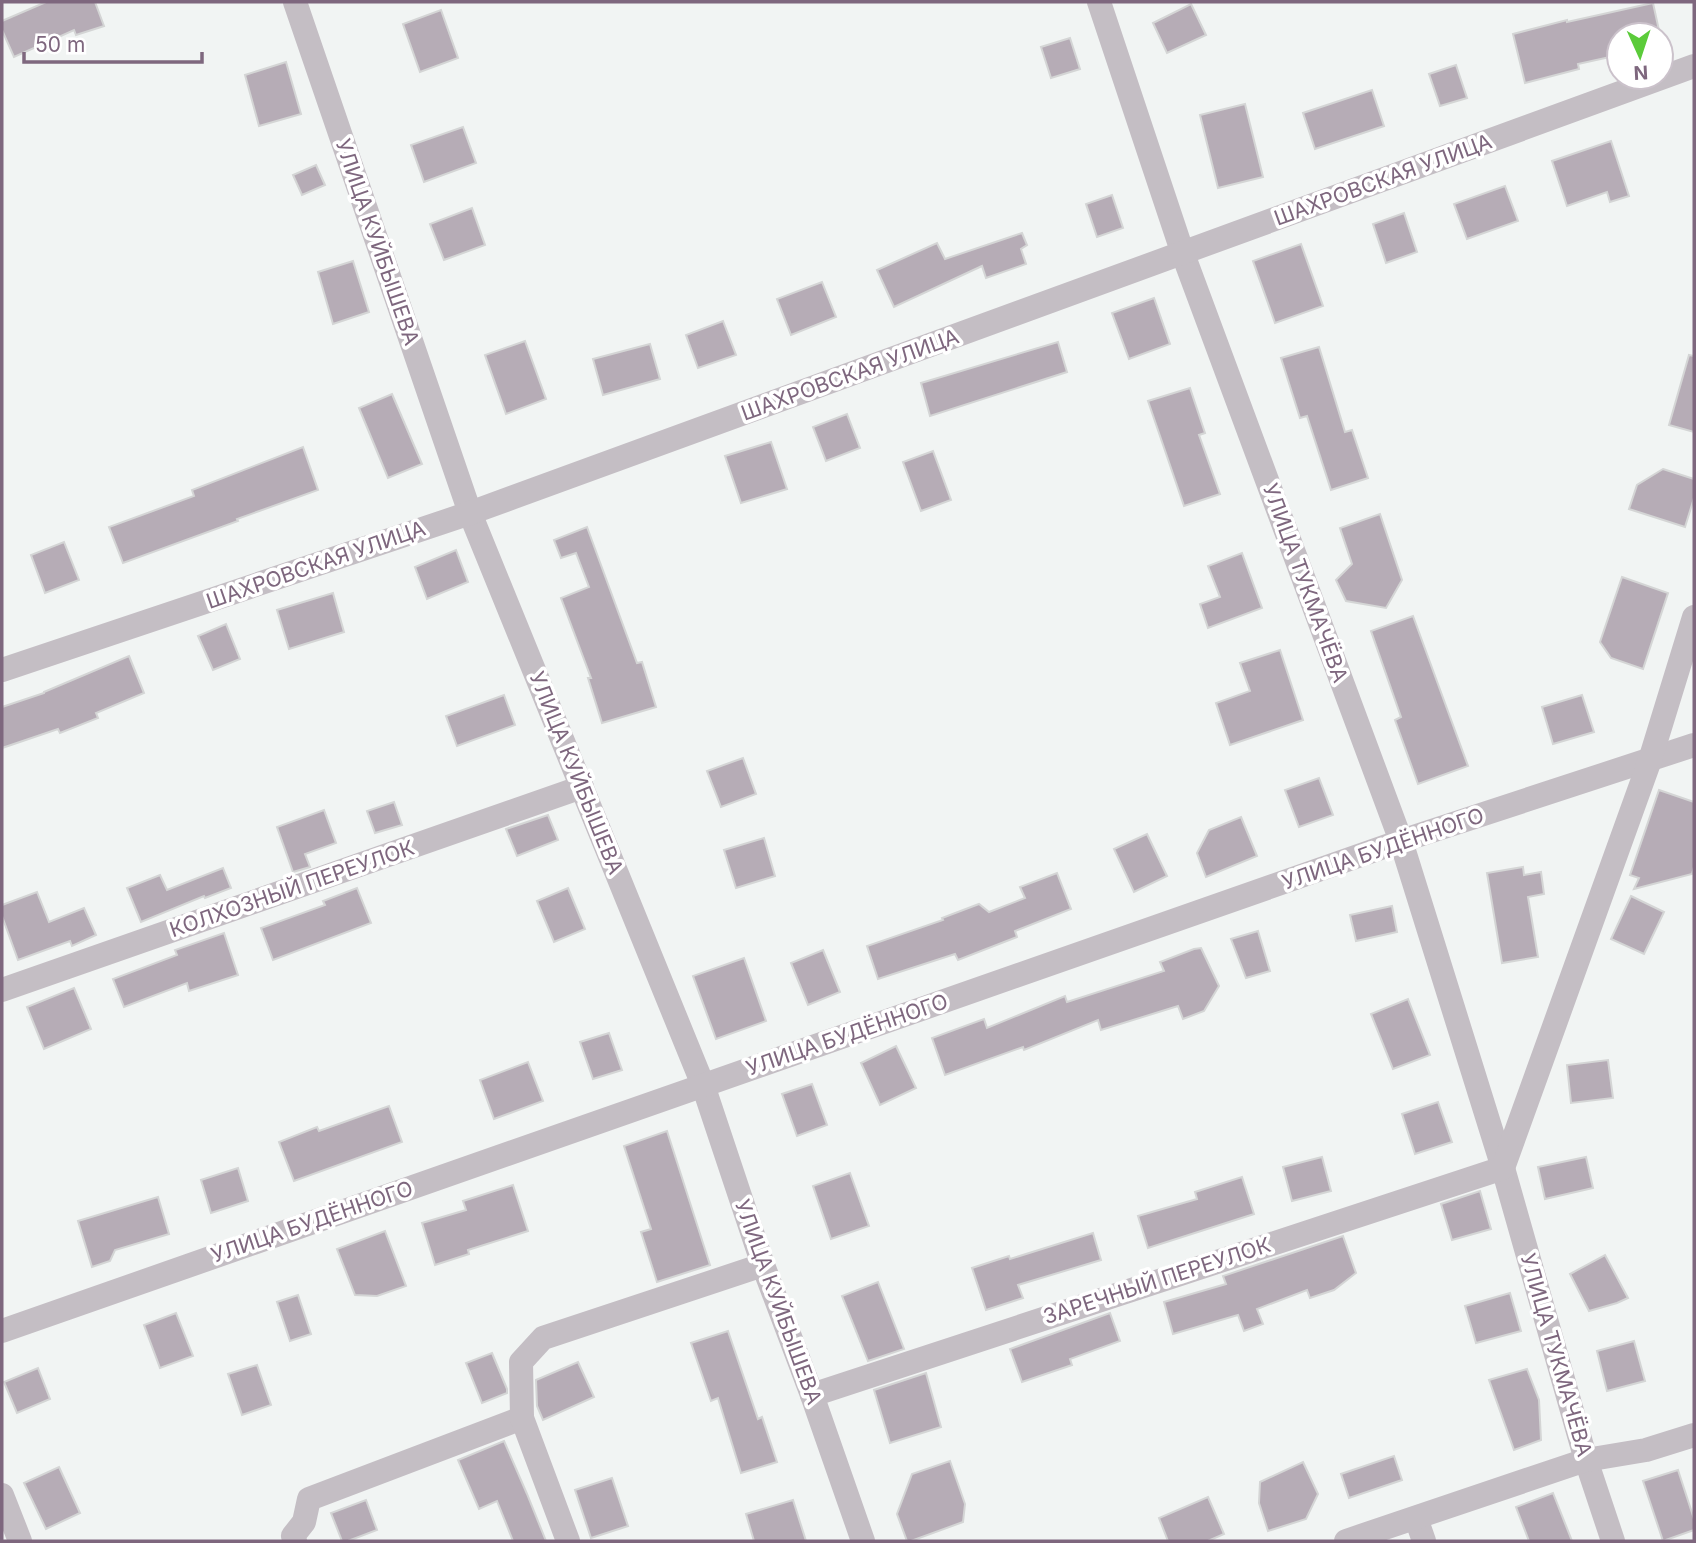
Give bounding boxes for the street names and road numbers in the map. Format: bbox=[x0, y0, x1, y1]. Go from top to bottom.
street label: ШАХРОВСКАЯ УЛИЦА bbox=[1271, 128, 1495, 231]
street label: УЛИЦА КУЙБЫШЕВА bbox=[330, 135, 425, 348]
street label: ШАХРОВСКАЯ УЛИЦА bbox=[738, 323, 962, 426]
street label: УЛИЦА ТУКМАЧЁВА bbox=[1258, 479, 1354, 686]
street label: ШАХРОВСКАЯ УЛИЦА bbox=[203, 515, 429, 614]
street label: УЛИЦА КУЙБЫШЕВА bbox=[524, 667, 630, 878]
street label: УЛИЦА БУДЁННОГО bbox=[1278, 801, 1487, 895]
street label: КОЛХОЗНЫЙ ПЕРЕУЛОК bbox=[166, 834, 417, 942]
street label: УЛИЦА БУДЁННОГО bbox=[742, 987, 951, 1081]
street label: УЛИЦА БУДЁННОГО bbox=[207, 1174, 416, 1268]
street label: УЛИЦА КУЙБЫШЕВА bbox=[730, 1196, 828, 1408]
street label: ЗАРЕЧНЫЙ ПЕРЕУЛОК bbox=[1040, 1231, 1274, 1329]
street label: УЛИЦА ТУКМАЧЁВА bbox=[1516, 1250, 1598, 1459]

